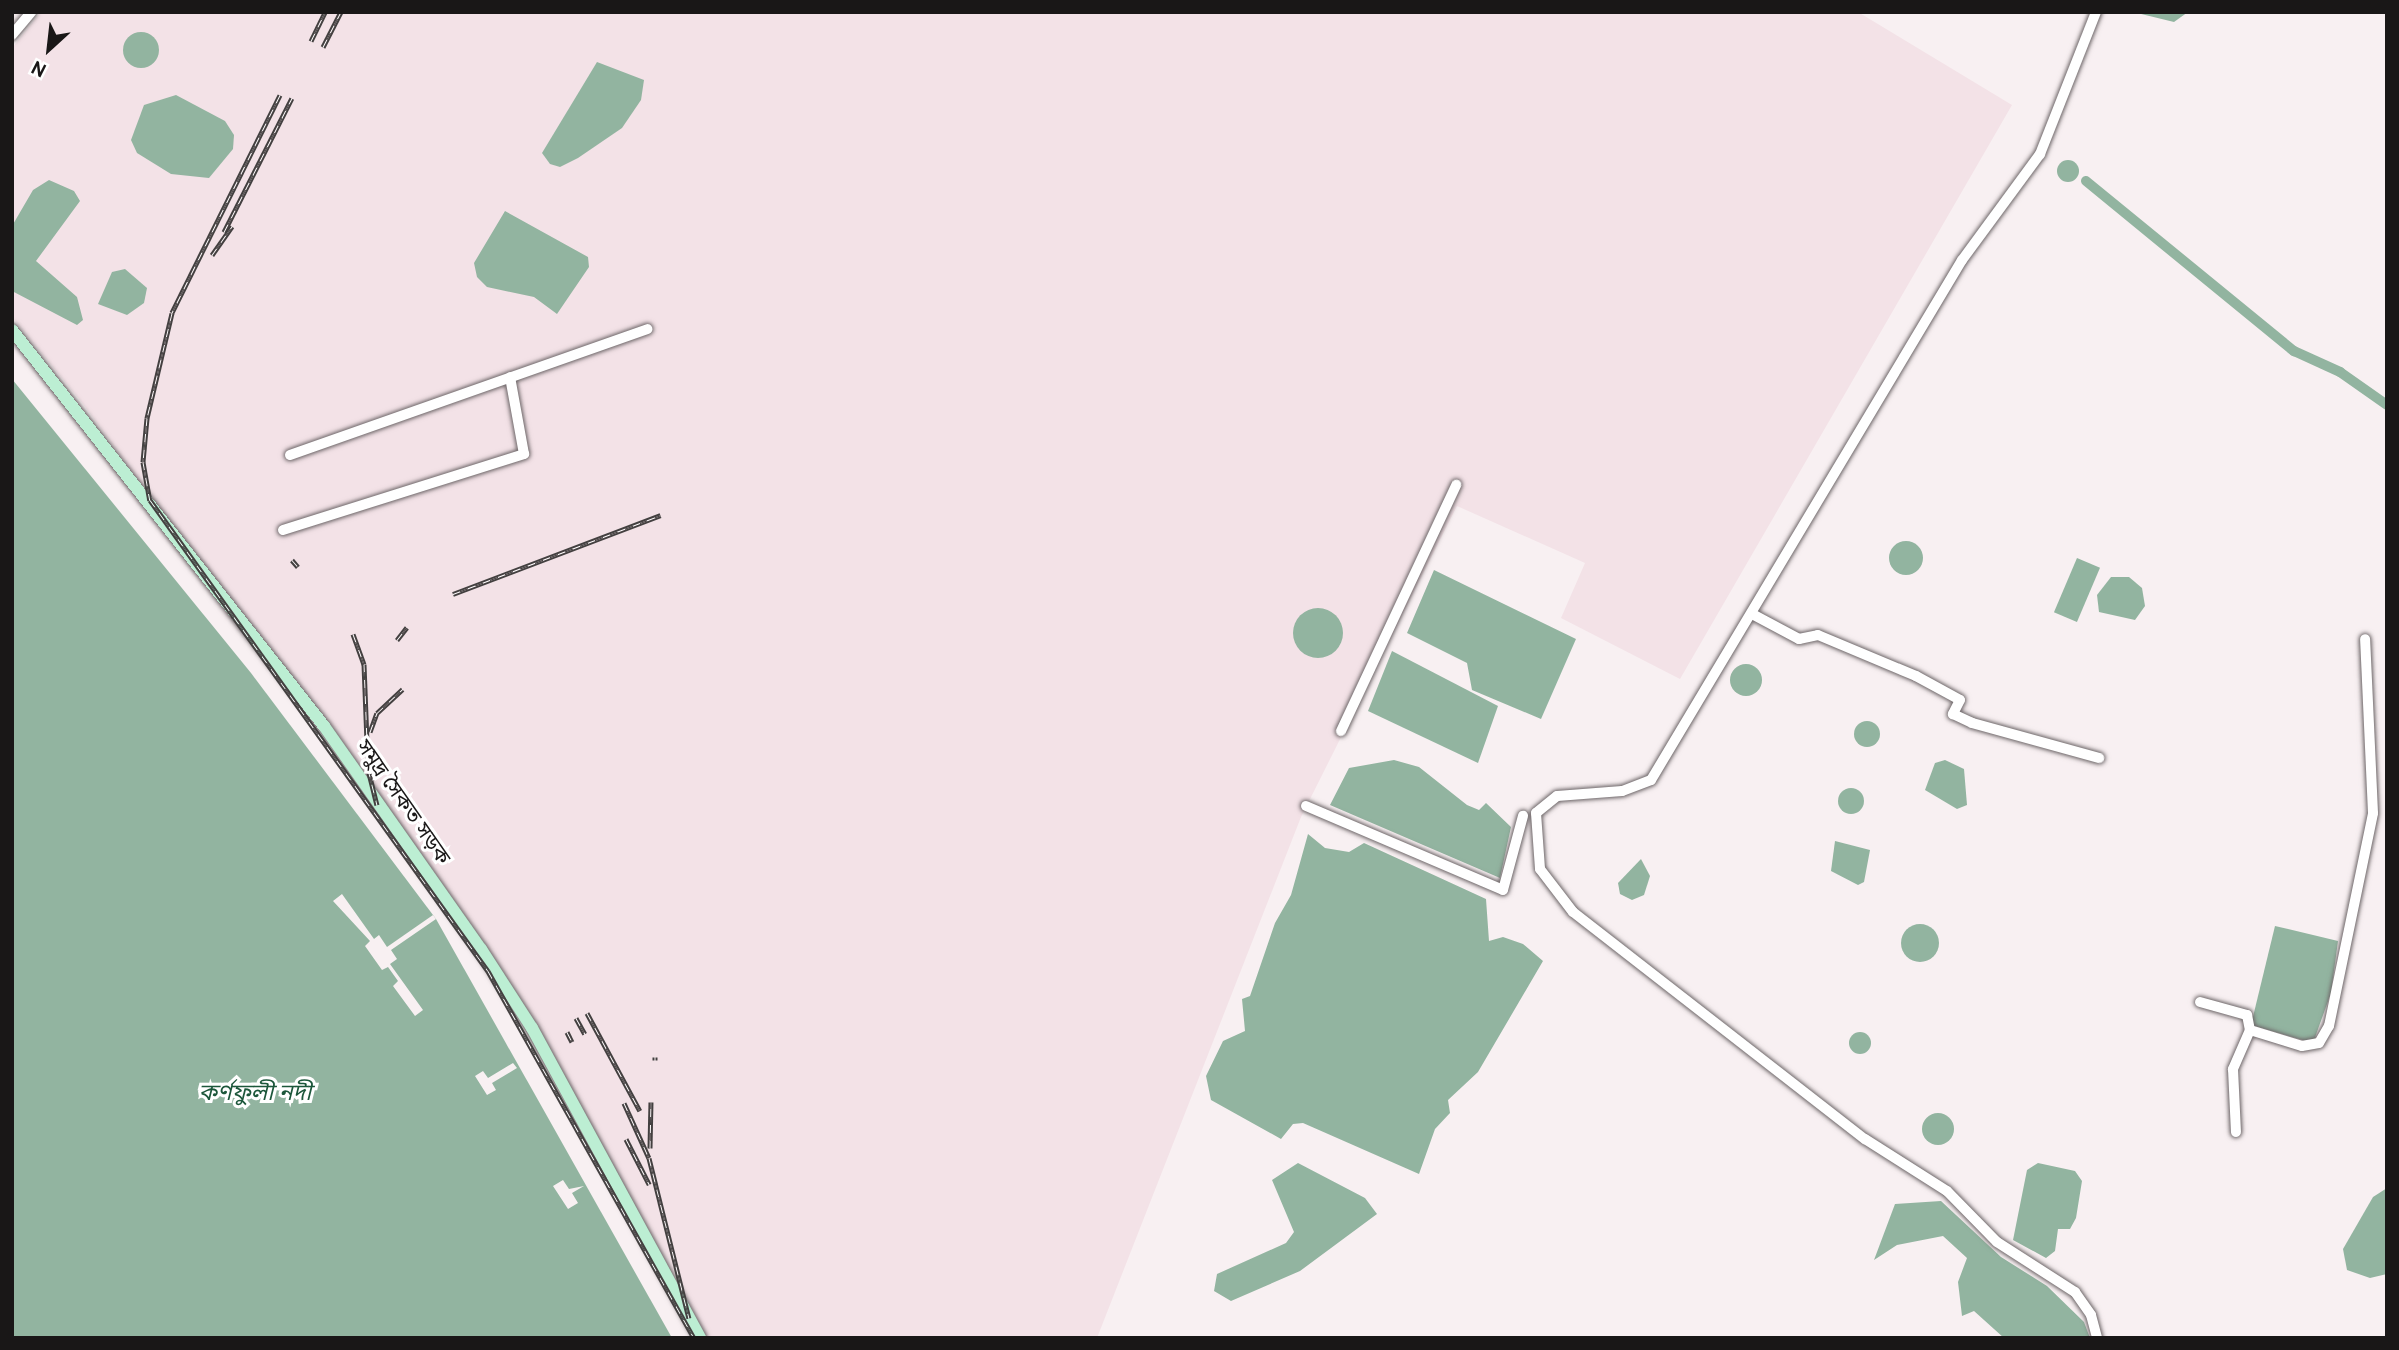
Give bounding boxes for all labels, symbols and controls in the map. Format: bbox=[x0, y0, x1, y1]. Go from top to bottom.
north arrow bbox=[14, 14, 84, 84]
text: N bbox=[28, 54, 51, 82]
street label: সমুদ্র সৈকত সড়ক bbox=[350, 736, 454, 870]
water label: কর্ণফুলী নদী bbox=[199, 1081, 311, 1109]

